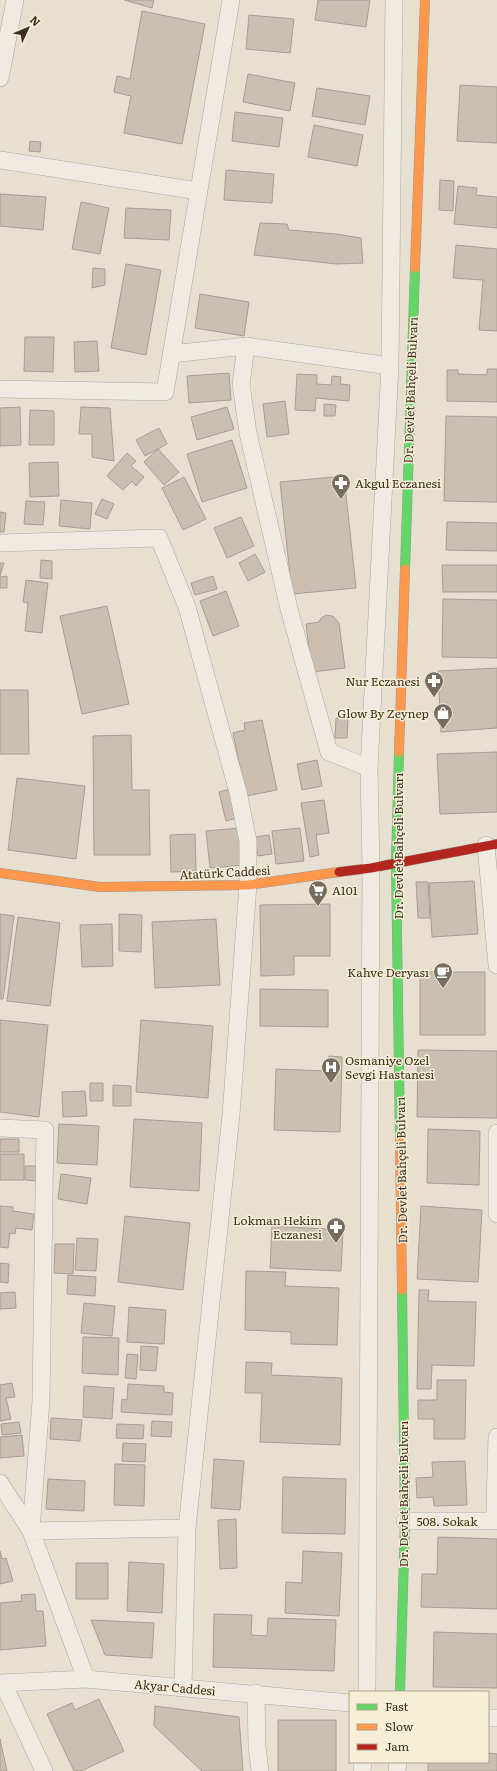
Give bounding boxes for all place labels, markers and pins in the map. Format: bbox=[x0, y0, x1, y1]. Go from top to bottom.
pharmacy icon: Akgul Eczanesi bbox=[330, 472, 352, 500]
place label: Akgul Eczanesi bbox=[355, 474, 441, 492]
pharmacy icon: Nur Eczanesi bbox=[423, 670, 445, 698]
place label: Nur Eczanesi bbox=[346, 672, 420, 690]
shop icon: Glow By Zeynep bbox=[432, 702, 454, 730]
place label: Glow By Zeynep bbox=[337, 704, 429, 722]
supermarket icon: A101 bbox=[307, 879, 329, 907]
place label: A101 bbox=[332, 881, 358, 899]
cafe icon: Kahve Deryası bbox=[432, 961, 454, 989]
place label: Kahve Deryası bbox=[347, 963, 429, 981]
place label: Osmaniye Ozel Sevgi Hastanesi bbox=[345, 1051, 434, 1083]
hospital icon: Osmaniye Ozel Sevgi Hastanesi bbox=[320, 1056, 342, 1084]
place label: Lokman Hekim Eczanesi bbox=[233, 1211, 322, 1243]
pharmacy icon: Lokman Hekim Eczanesi bbox=[325, 1216, 347, 1244]

